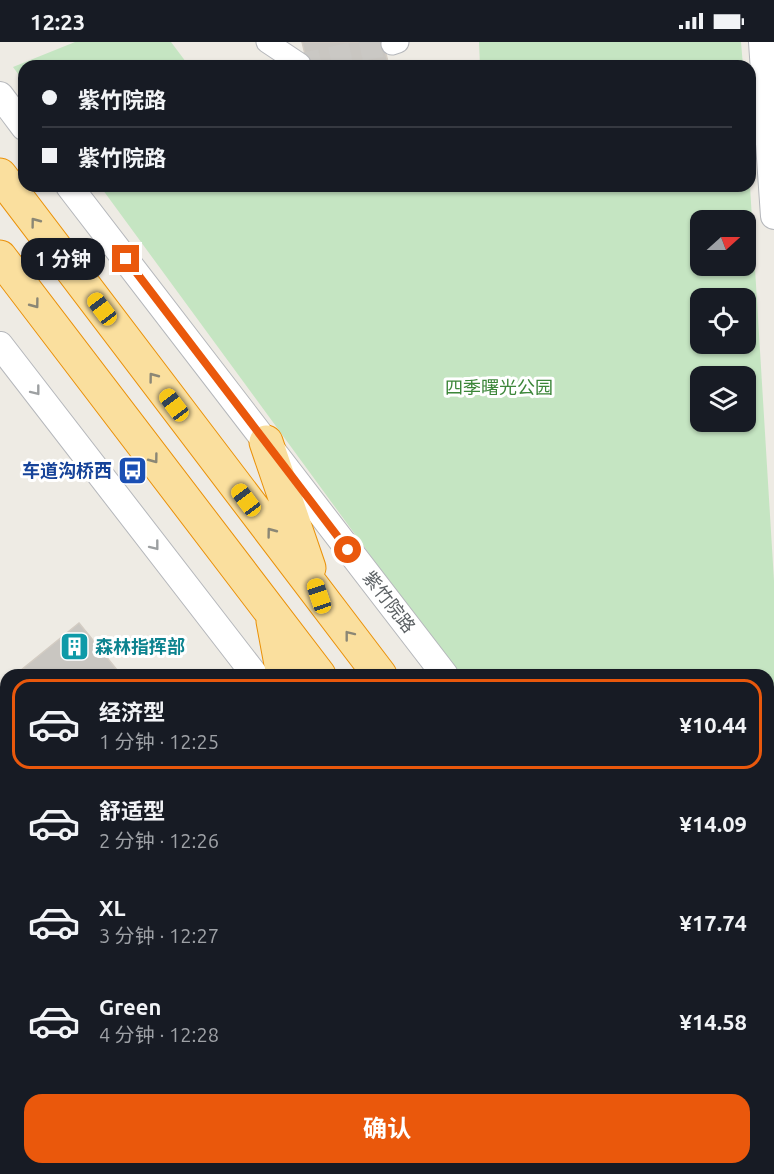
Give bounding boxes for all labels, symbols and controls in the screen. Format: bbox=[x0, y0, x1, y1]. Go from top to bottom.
text: 12:23 bbox=[30, 9, 85, 34]
text: 紫竹院路 bbox=[78, 87, 166, 112]
text: 紫竹院路 bbox=[78, 145, 166, 170]
north arrow bbox=[690, 210, 756, 276]
map controls bbox=[690, 210, 756, 432]
one-way arrow bbox=[31, 217, 42, 228]
callout: 1 分钟 bbox=[21, 238, 105, 280]
route end bbox=[112, 245, 139, 272]
text: 1 分钟 bbox=[35, 247, 91, 270]
button: locate bbox=[690, 288, 756, 354]
car bbox=[84, 289, 120, 329]
one-way arrow bbox=[28, 297, 39, 308]
button: layers bbox=[690, 366, 756, 432]
one-way arrow bbox=[149, 373, 160, 384]
park label: 四季曙光公园 bbox=[445, 377, 553, 397]
one-way arrow bbox=[28, 384, 39, 395]
car bbox=[156, 385, 192, 425]
one-way arrow bbox=[146, 452, 157, 463]
bus stop icon: 车道沟桥西 bbox=[117, 455, 149, 487]
place label: 车道沟桥西 bbox=[22, 460, 112, 480]
car bbox=[228, 480, 264, 520]
one-way arrow bbox=[267, 528, 278, 539]
route start bbox=[334, 536, 361, 563]
one-way arrow bbox=[147, 539, 158, 550]
street label: 紫竹院路 bbox=[360, 567, 420, 636]
car bbox=[305, 576, 333, 616]
building icon: 森林指挥部 bbox=[58, 631, 90, 663]
one-way arrow bbox=[346, 631, 357, 642]
place label: 森林指挥部 bbox=[95, 636, 185, 656]
icon: car bbox=[27, 697, 81, 751]
text: 经济型 bbox=[99, 699, 165, 724]
text: ¥10.44 bbox=[680, 712, 747, 737]
text: 1 分钟 · 12:25 bbox=[99, 730, 219, 753]
icon: car bbox=[27, 796, 81, 850]
text: 舒适型 bbox=[99, 798, 165, 823]
text: ¥14.09 bbox=[680, 811, 747, 836]
text: 2 分钟 · 12:26 bbox=[99, 829, 219, 852]
icon: car bbox=[27, 895, 81, 949]
text: XL bbox=[99, 895, 126, 920]
text: ¥17.74 bbox=[680, 910, 747, 935]
text: 3 分钟 · 12:27 bbox=[99, 924, 219, 947]
icon: car bbox=[27, 994, 81, 1048]
text: Green bbox=[99, 994, 161, 1019]
text: ¥14.58 bbox=[680, 1009, 747, 1034]
text: 4 分钟 · 12:28 bbox=[99, 1023, 219, 1046]
button: 确认 bbox=[24, 1094, 750, 1163]

